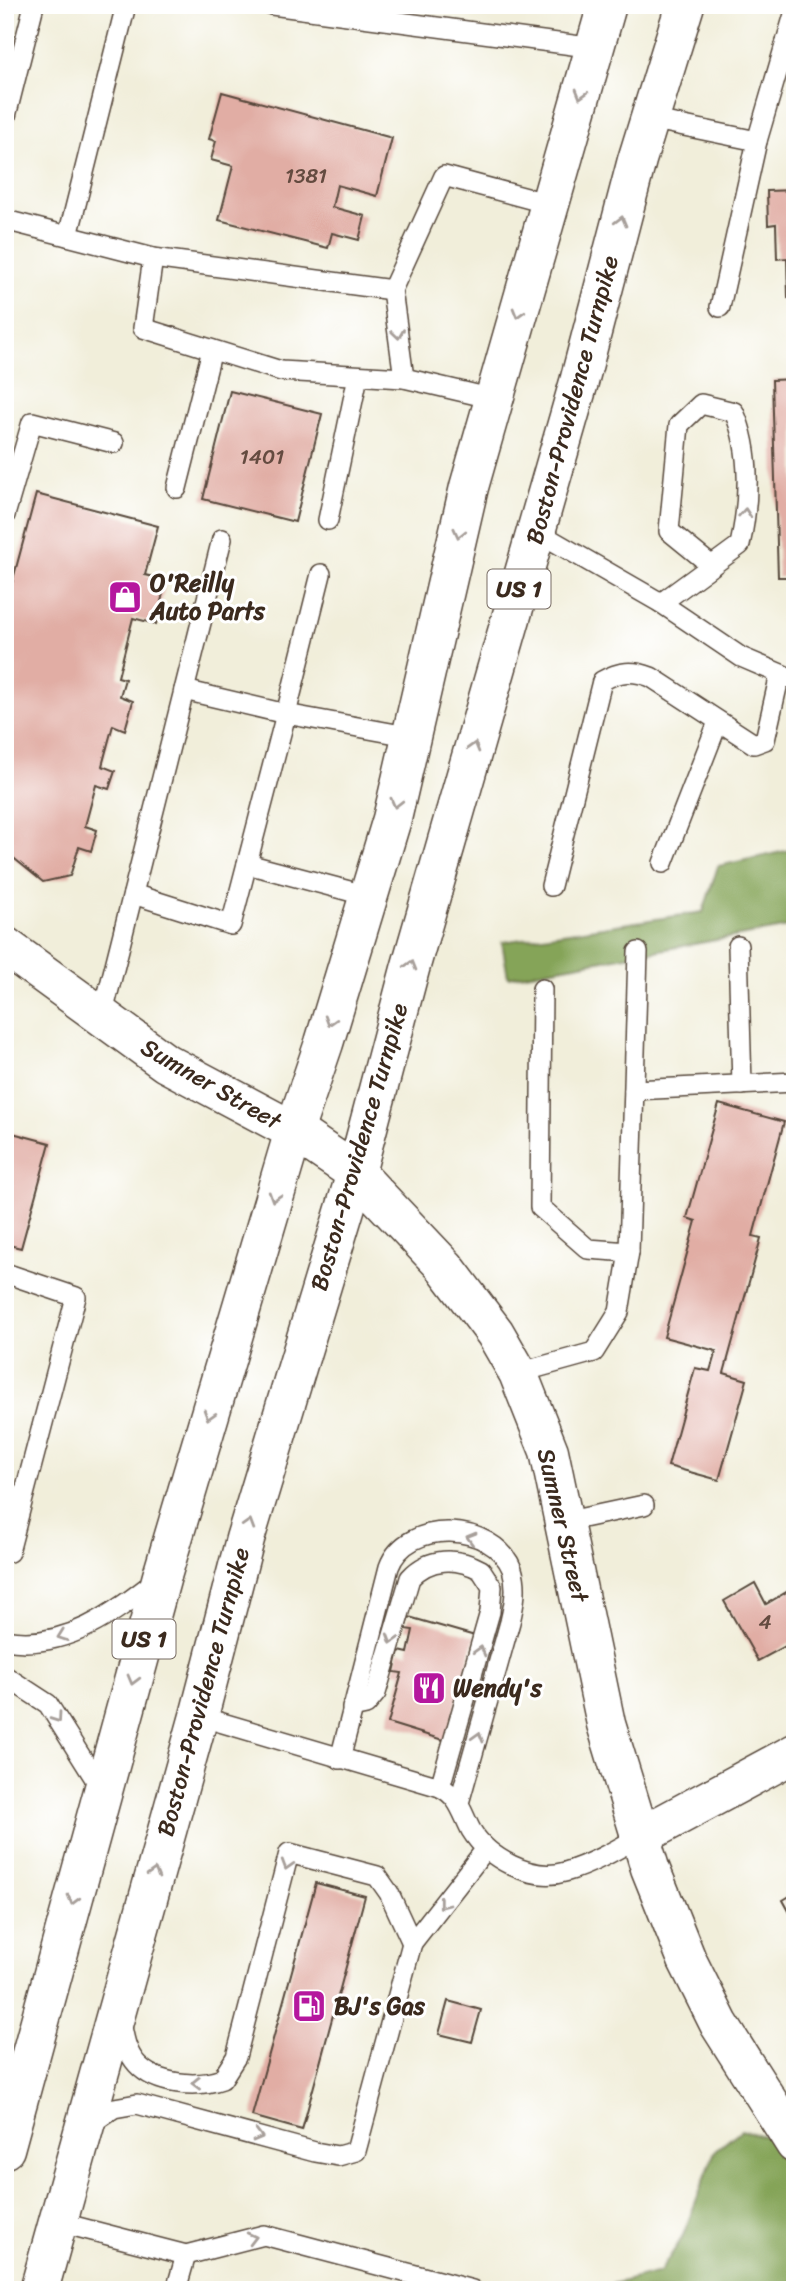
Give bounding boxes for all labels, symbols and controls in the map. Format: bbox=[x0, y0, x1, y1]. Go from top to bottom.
one-way arrow bbox=[575, 88, 590, 100]
house number: 1381 bbox=[285, 157, 327, 195]
one-way arrow bbox=[613, 215, 627, 227]
street label: Boston-Providence Turnpike bbox=[513, 251, 631, 549]
one-way arrow bbox=[512, 307, 527, 319]
one-way arrow bbox=[390, 328, 405, 340]
house number: 1401 bbox=[240, 438, 284, 476]
one-way arrow bbox=[737, 507, 752, 518]
one-way arrow bbox=[452, 526, 467, 538]
place label: O'Reilly Auto Parts bbox=[149, 562, 266, 632]
road number: US 1 bbox=[488, 569, 550, 608]
shop icon: O'Reilly Auto Parts bbox=[106, 578, 144, 616]
one-way arrow bbox=[465, 741, 480, 753]
one-way arrow bbox=[390, 797, 404, 809]
one-way arrow bbox=[403, 959, 417, 971]
street label: Boston-Providence Turnpike bbox=[298, 998, 420, 1296]
one-way arrow bbox=[324, 1015, 339, 1027]
street label: Sumner Street bbox=[133, 1027, 290, 1142]
one-way arrow bbox=[268, 1190, 283, 1202]
one-way arrow bbox=[203, 1409, 218, 1421]
street label: Sumner Street bbox=[525, 1444, 601, 1607]
one-way arrow bbox=[240, 1519, 255, 1531]
one-way arrow bbox=[465, 1531, 477, 1546]
street label: Boston-Providence Turnpike bbox=[144, 1543, 262, 1841]
house number: 4 bbox=[758, 1603, 772, 1641]
road number: US 1 bbox=[113, 1620, 176, 1658]
one-way arrow bbox=[56, 1628, 68, 1642]
one-way arrow bbox=[385, 1632, 400, 1644]
one-way arrow bbox=[471, 1645, 486, 1657]
place label: Wendy's bbox=[453, 1667, 543, 1709]
restaurant icon: Wendy's bbox=[410, 1669, 448, 1707]
one-way arrow bbox=[126, 1674, 141, 1686]
one-way arrow bbox=[49, 1710, 61, 1723]
one-way arrow bbox=[469, 1732, 484, 1744]
one-way arrow bbox=[280, 1858, 295, 1871]
one-way arrow bbox=[146, 1867, 161, 1879]
one-way arrow bbox=[67, 1894, 81, 1906]
one-way arrow bbox=[439, 1895, 451, 1908]
place label: BJ's Gas bbox=[334, 1985, 426, 2027]
fuel station icon: BJ's Gas bbox=[290, 1987, 328, 2025]
one-way arrow bbox=[190, 2075, 201, 2091]
one-way arrow bbox=[251, 2128, 263, 2143]
one-way arrow bbox=[246, 2232, 258, 2246]

